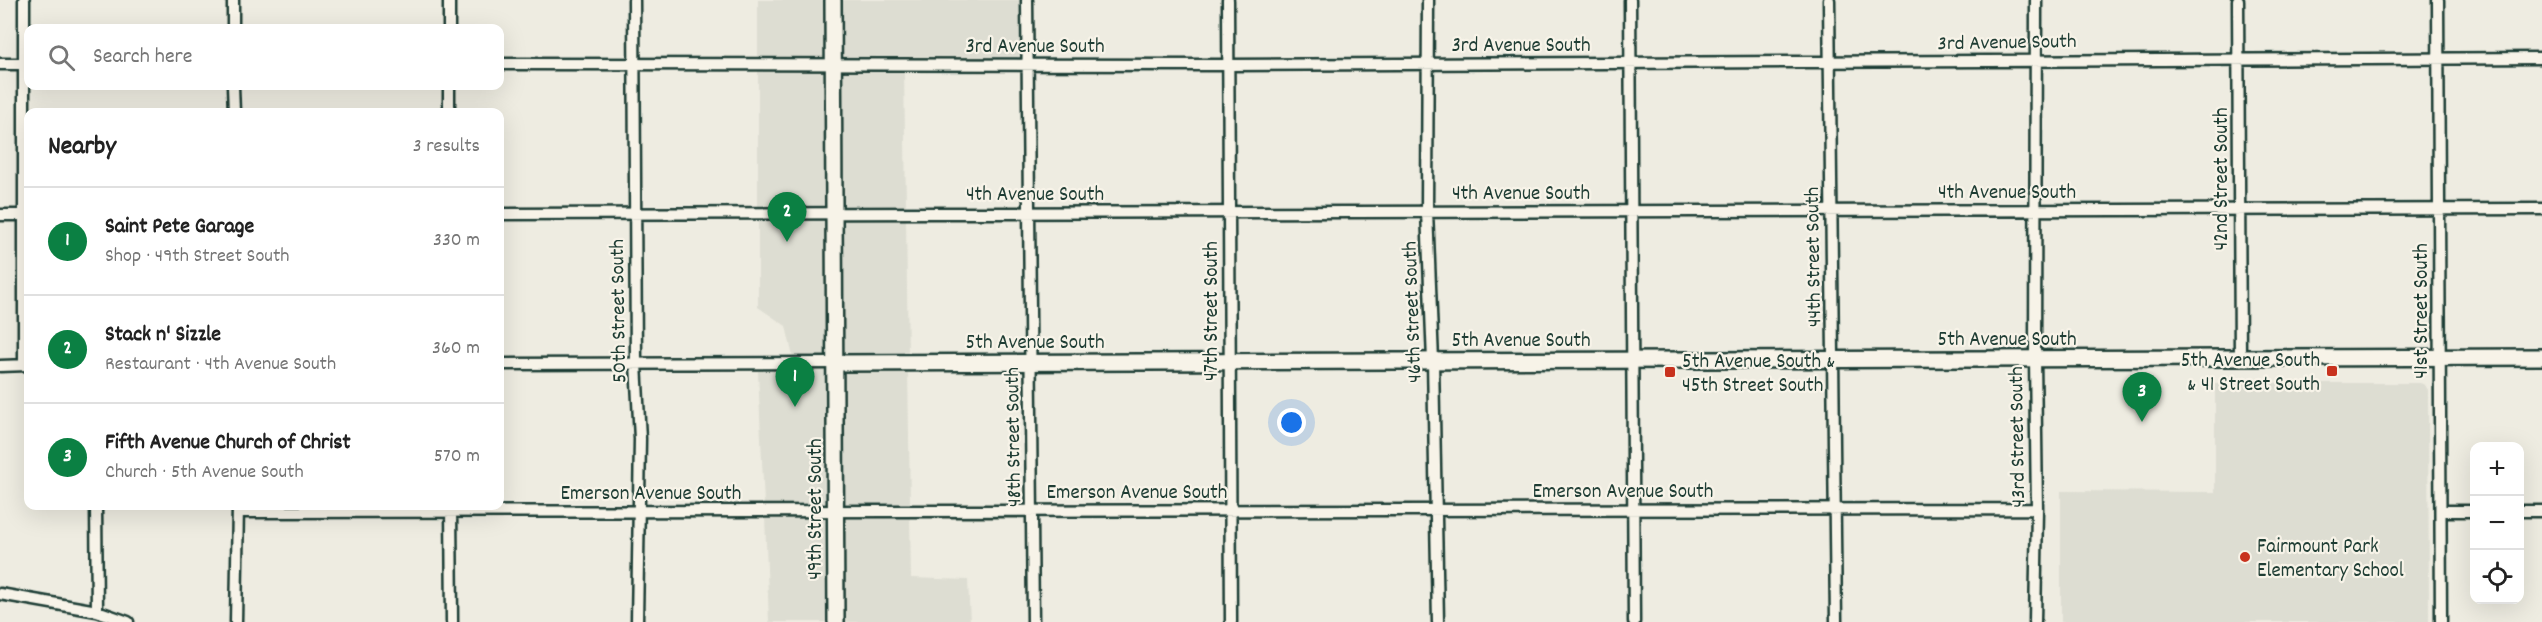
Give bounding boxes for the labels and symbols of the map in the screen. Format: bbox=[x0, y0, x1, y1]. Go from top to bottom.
street label: 3rd Avenue South bbox=[1937, 28, 2077, 60]
street label: 3rd Avenue South bbox=[1451, 32, 1591, 62]
street label: 3rd Avenue South bbox=[965, 33, 1105, 63]
street label: 42nd Street South bbox=[2208, 107, 2238, 251]
street label: 4th Avenue South bbox=[1938, 179, 2076, 209]
street label: 4th Avenue South bbox=[1452, 180, 1590, 210]
street label: 4th Avenue South bbox=[966, 181, 1104, 211]
street label: 44th Street South bbox=[1799, 186, 1831, 327]
pin: 2 bbox=[768, 192, 806, 242]
street label: 50th Street South bbox=[604, 239, 636, 383]
street label: 46th Street South bbox=[1397, 240, 1431, 383]
street label: 47th Street South bbox=[1198, 241, 1228, 381]
street label: 41st Street South bbox=[2408, 243, 2438, 379]
street label: 5th Avenue South bbox=[1937, 326, 2077, 356]
street label: 5th Avenue South bbox=[1451, 327, 1591, 357]
street label: 5th Avenue South bbox=[965, 329, 1105, 359]
place label: 5th Avenue South & 41 Street South bbox=[2181, 347, 2320, 401]
place label: 5th Avenue South & 45th Street South bbox=[1682, 348, 1835, 402]
pin: 1 bbox=[776, 358, 814, 407]
marker: 5th Avenue South & 41 Street South bbox=[2325, 364, 2339, 378]
marker: 5th Avenue South & 45th Street South bbox=[1663, 365, 1677, 379]
street label: 43rd Street South bbox=[2003, 366, 2035, 508]
street label: 48th Street South bbox=[999, 367, 1031, 507]
pin: 3 bbox=[2122, 372, 2162, 422]
your location bbox=[1277, 408, 1306, 437]
street label: 49th Street South bbox=[802, 438, 832, 580]
street label: Emerson Avenue South bbox=[1533, 478, 1713, 508]
street label: Emerson Avenue South bbox=[1047, 479, 1227, 509]
street label: Emerson Avenue South bbox=[561, 480, 741, 510]
place label: Fairmount Park Elementary School bbox=[2257, 533, 2404, 587]
marker: Fairmount Park Elementary School bbox=[2238, 550, 2252, 564]

